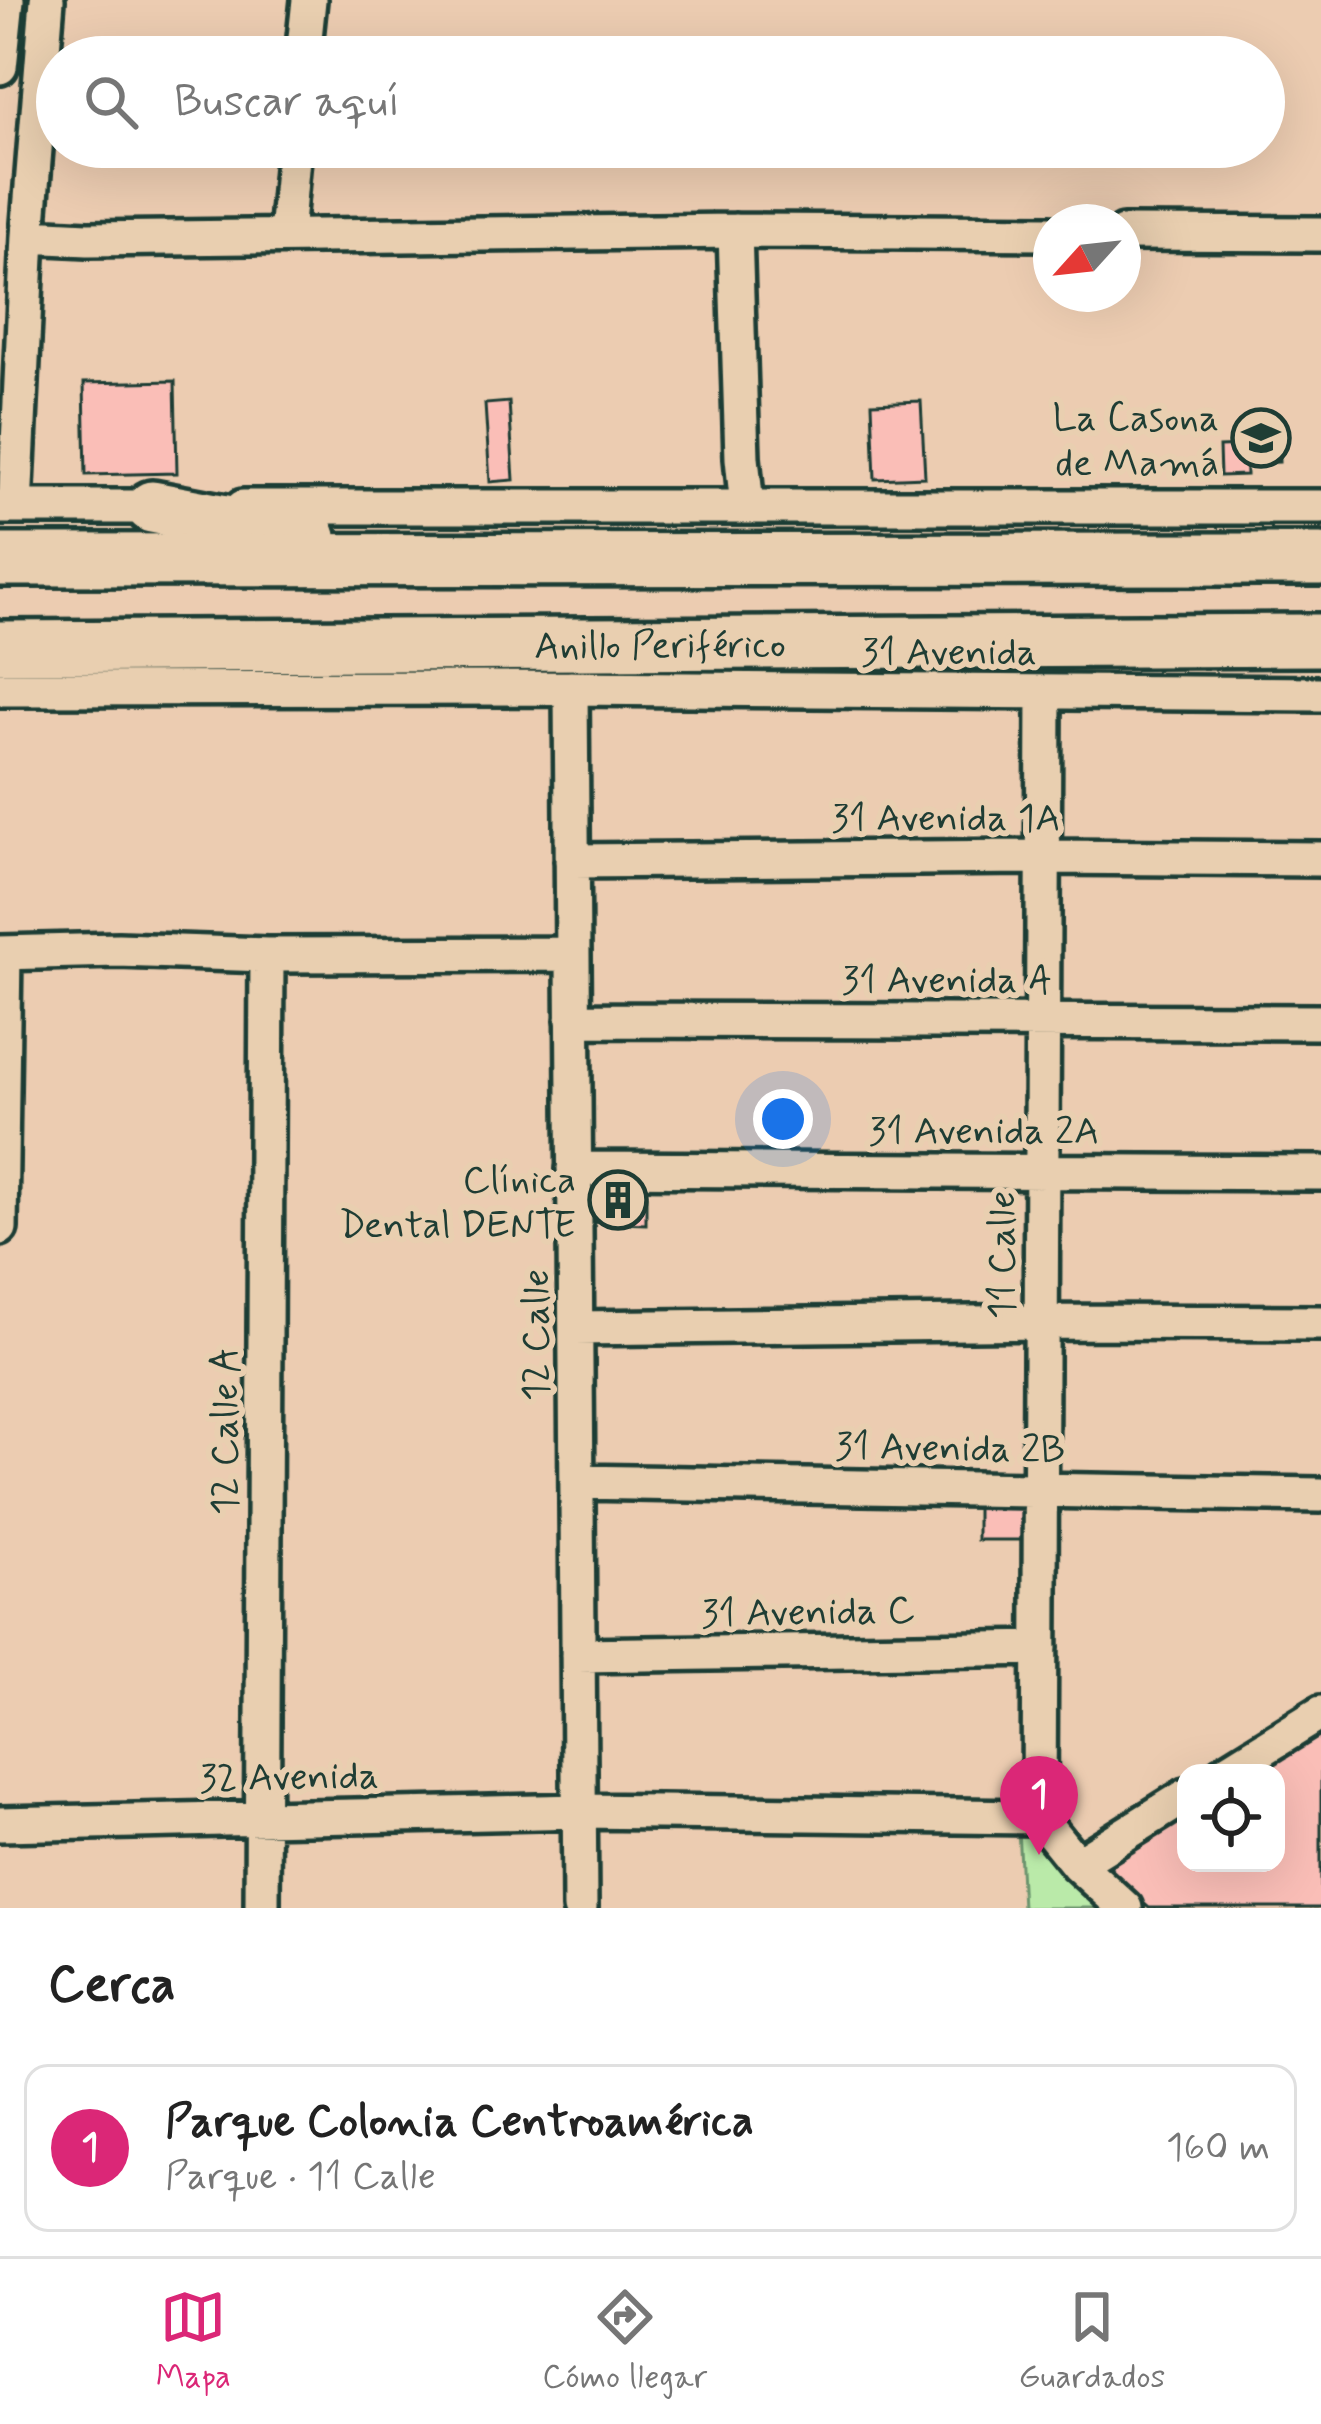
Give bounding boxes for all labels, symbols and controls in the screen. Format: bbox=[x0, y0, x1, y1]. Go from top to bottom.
search box bbox=[36, 36, 1285, 168]
icon: search bbox=[78, 69, 144, 135]
text: Buscar aquí bbox=[174, 73, 400, 132]
north arrow bbox=[1033, 204, 1141, 312]
place label: La Casona de Mamá bbox=[1052, 394, 1219, 490]
school or university icon: La Casona de Mamá bbox=[1230, 407, 1292, 469]
street label: Anillo Periférico bbox=[534, 621, 786, 673]
street label: 31 Avenida bbox=[861, 628, 1037, 679]
street label: 31 Avenida 1A bbox=[831, 794, 1061, 845]
street label: 31 Avenida A bbox=[842, 956, 1053, 1007]
your location bbox=[753, 1089, 813, 1149]
street label: 31 Avenida 2A bbox=[869, 1107, 1099, 1158]
place label: Clínica Dental DENTE bbox=[339, 1156, 576, 1252]
building icon: Clínica Dental DENTE bbox=[587, 1169, 649, 1231]
street label: 11 Calle bbox=[978, 1191, 1029, 1319]
street label: 12 Calle bbox=[512, 1269, 563, 1401]
street label: 12 Calle A bbox=[201, 1347, 252, 1515]
street label: 31 Avenida 2B bbox=[834, 1422, 1065, 1477]
street label: 31 Avenida C bbox=[701, 1586, 916, 1641]
street label: 32 Avenida bbox=[199, 1751, 379, 1806]
pin: 1 bbox=[1000, 1756, 1078, 1855]
map controls bbox=[1177, 1764, 1285, 1872]
button: locate bbox=[1177, 1764, 1285, 1872]
text: Cerca bbox=[48, 1953, 176, 2019]
text: Parque Colonia Centroamérica bbox=[165, 2093, 754, 2152]
text: 1 bbox=[81, 2123, 99, 2174]
text: 160 m bbox=[1166, 2123, 1270, 2174]
text: Parque · 11 Calle bbox=[165, 2152, 436, 2203]
tab: Mapa bbox=[156, 2284, 231, 2400]
tab: Cómo llegar bbox=[542, 2284, 707, 2400]
tab: Guardados bbox=[1019, 2284, 1165, 2400]

